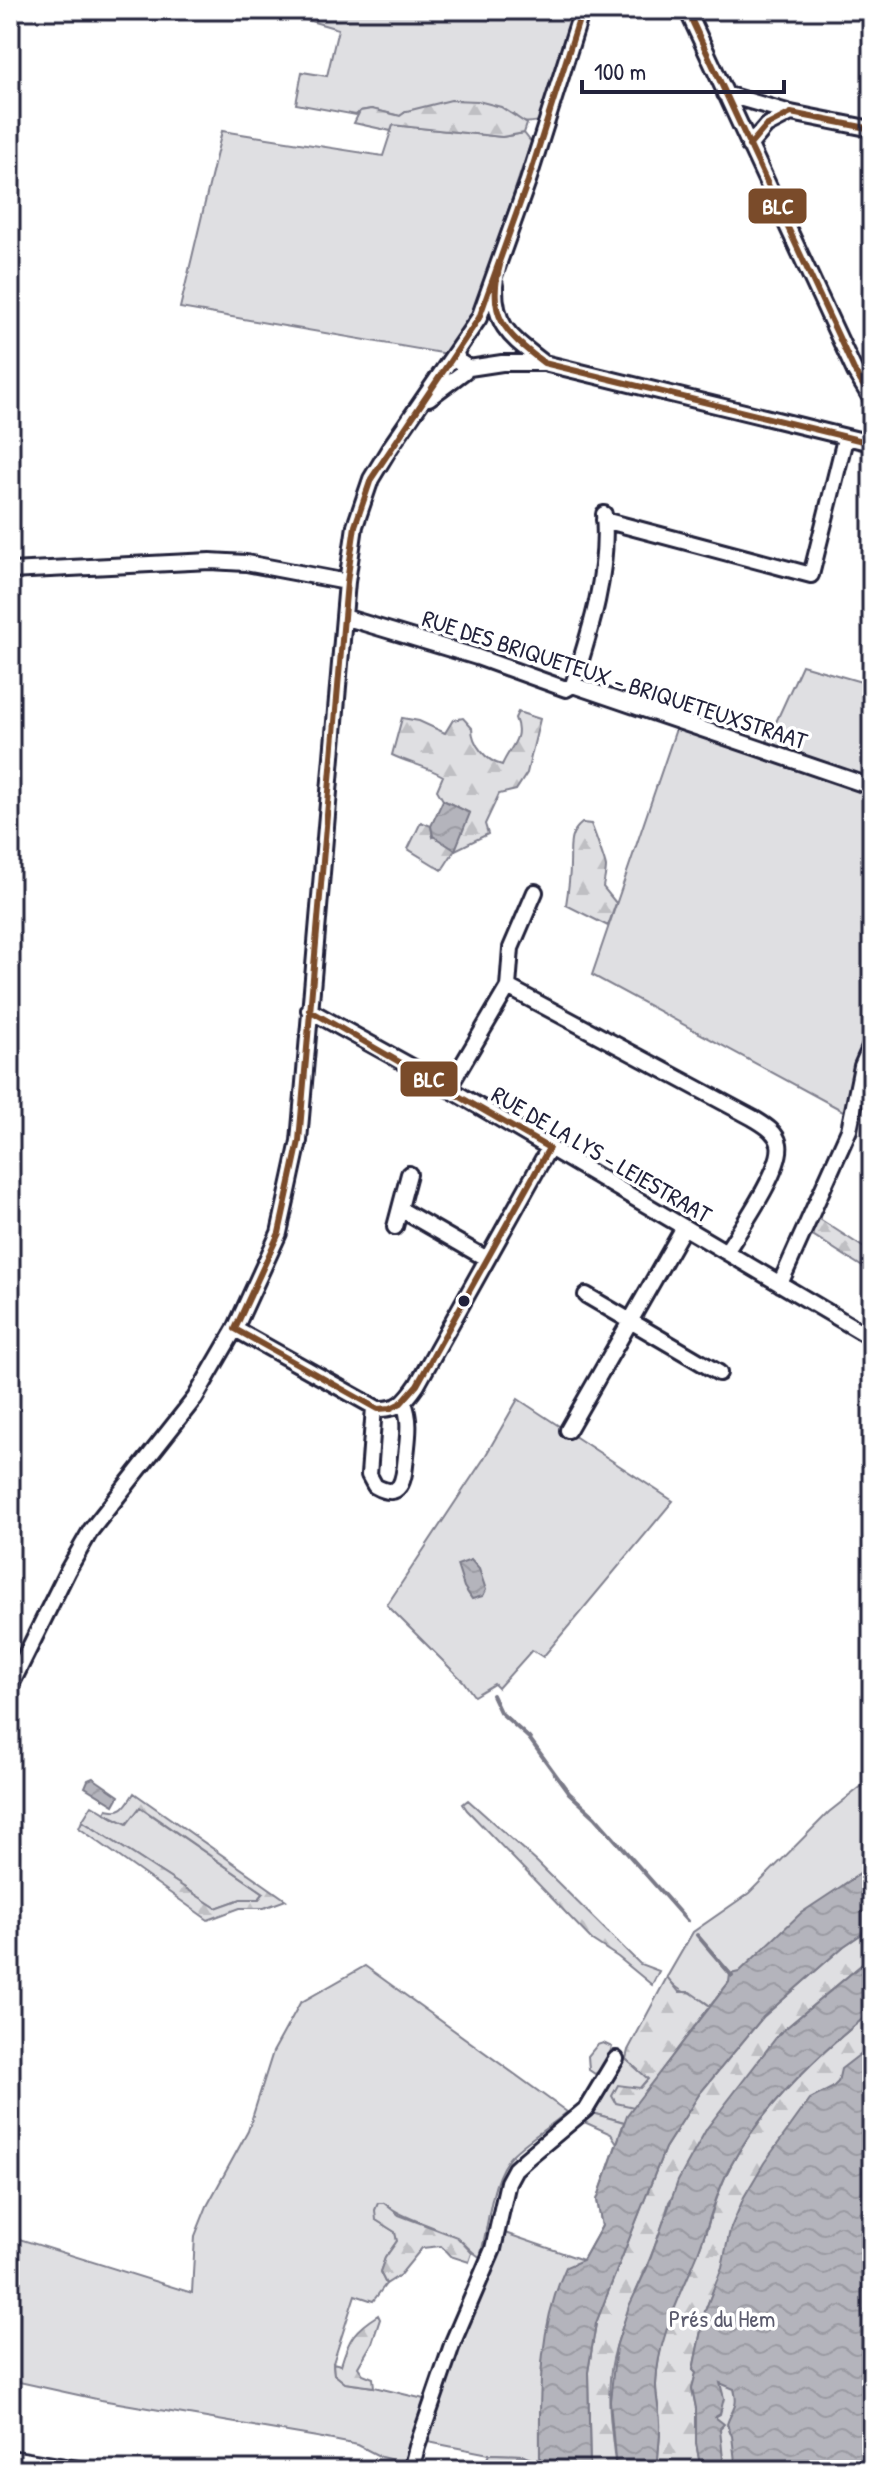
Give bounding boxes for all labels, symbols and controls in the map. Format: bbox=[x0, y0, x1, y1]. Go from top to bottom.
scale bar bbox=[582, 44, 784, 94]
text: 100 m bbox=[594, 55, 646, 87]
line badge: BLC bbox=[747, 187, 808, 225]
text: BLC bbox=[762, 191, 794, 221]
street label: RUE DES BRIQUETEUX - BRIQUETEUXSTRAAT bbox=[419, 602, 812, 757]
line badge: BLC bbox=[399, 1060, 459, 1098]
text: BLC bbox=[413, 1064, 445, 1094]
street label: RUE DE LA LYS - LEIESTRAAT bbox=[486, 1078, 718, 1230]
unlabelled marker bbox=[456, 1293, 472, 1309]
park label: Prés du Hem bbox=[669, 2302, 775, 2334]

